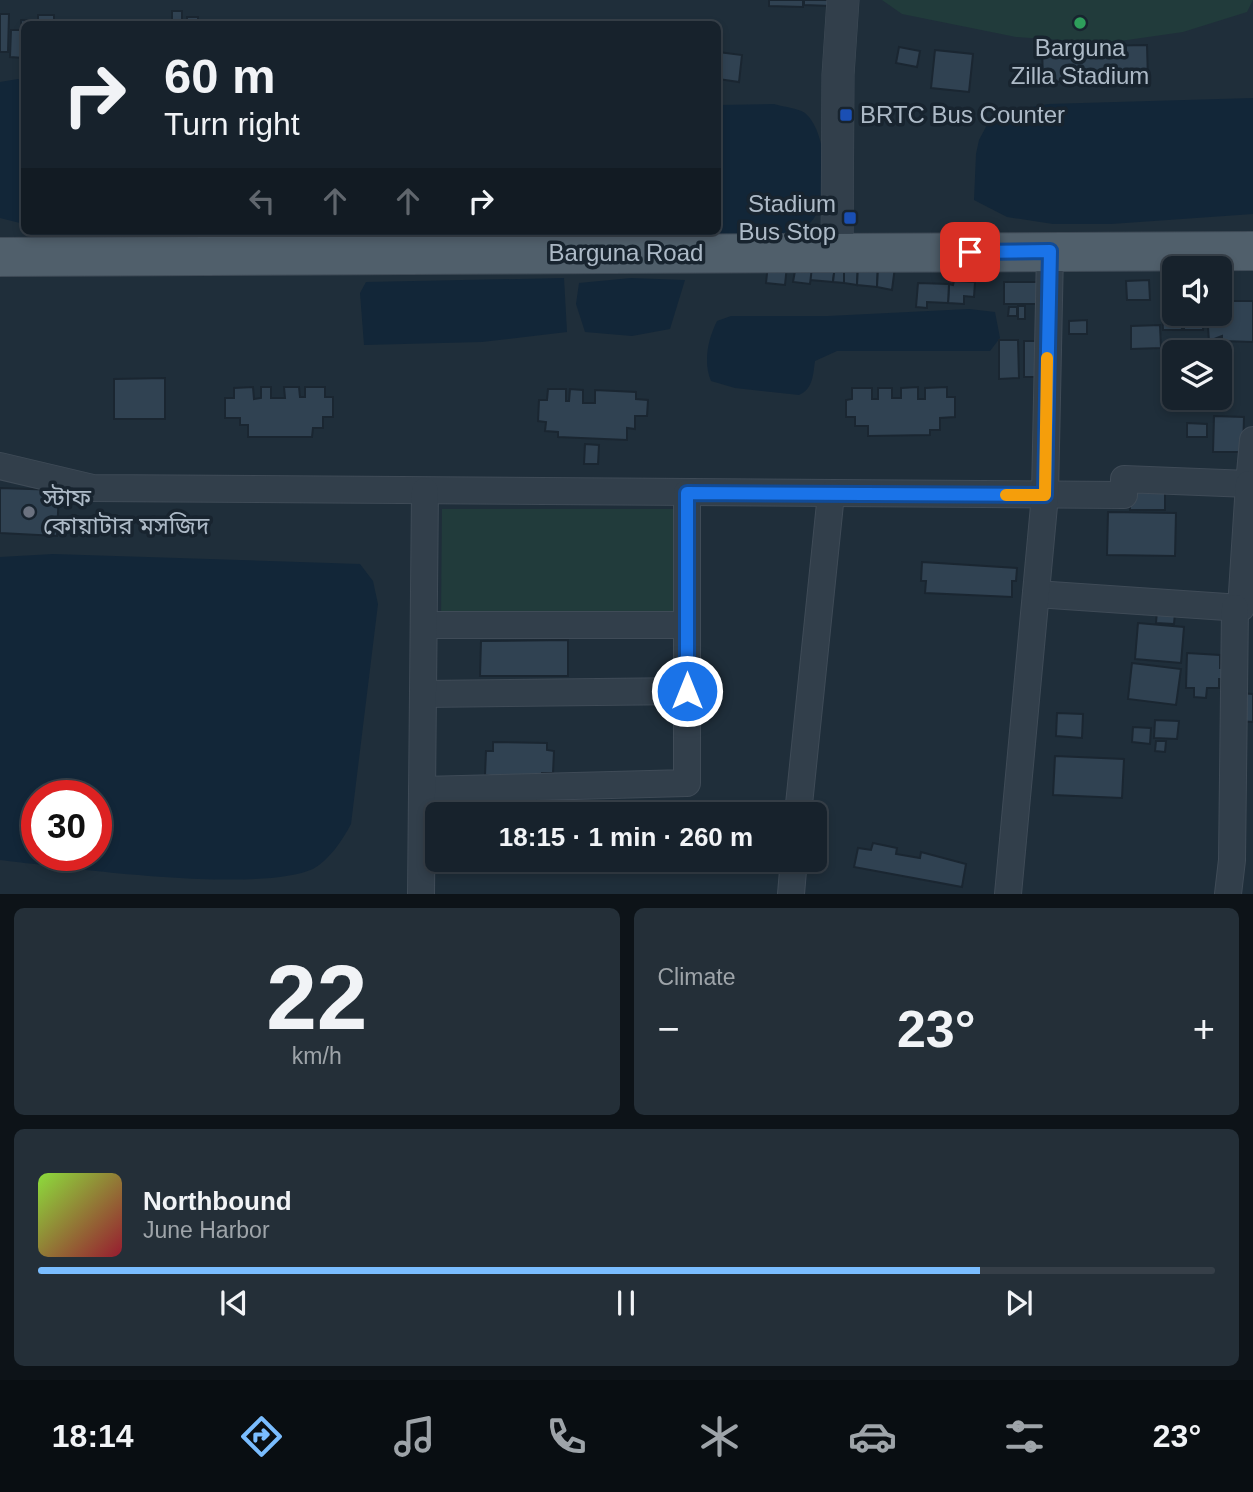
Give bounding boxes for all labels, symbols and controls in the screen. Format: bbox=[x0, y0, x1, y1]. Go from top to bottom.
marker: Barguna Zilla Stadium bbox=[1072, 15, 1088, 31]
place label: Barguna Zilla Stadium bbox=[1011, 34, 1149, 89]
icon: right bbox=[49, 49, 140, 140]
text: 60 m bbox=[164, 49, 276, 103]
place label: BRTC Bus Counter bbox=[860, 101, 1065, 128]
text: Turn right bbox=[164, 106, 300, 142]
marker: BRTC Bus Counter bbox=[838, 107, 854, 123]
icon: left bbox=[243, 182, 281, 220]
icon: ahead bbox=[316, 182, 354, 220]
icon: ahead bbox=[389, 182, 427, 220]
icon: right bbox=[462, 182, 500, 220]
place label: Stadium Bus Stop bbox=[739, 190, 836, 245]
marker: Stadium Bus Stop bbox=[842, 210, 858, 226]
pin bbox=[940, 222, 1000, 282]
icon: arrive bbox=[951, 233, 989, 271]
street label: Barguna Road bbox=[549, 239, 703, 266]
map controls bbox=[1162, 256, 1232, 410]
button: sound bbox=[1162, 256, 1232, 326]
button: layers bbox=[1162, 340, 1232, 410]
place label: স্টাফ কোয়াটার মসজিদ bbox=[42, 484, 210, 539]
marker: স্টাফ কোয়াটার মসজিদ bbox=[21, 504, 37, 520]
position arrow bbox=[650, 654, 724, 728]
speed limit sign: 30 bbox=[21, 780, 112, 871]
text: 18:15 · 1 min · 260 m bbox=[499, 822, 753, 852]
text: 22 bbox=[266, 947, 367, 1048]
text: Climate bbox=[658, 964, 735, 990]
text: 23° bbox=[897, 1000, 976, 1058]
text: − bbox=[658, 1008, 680, 1050]
text: + bbox=[1193, 1008, 1215, 1050]
text: km/h bbox=[292, 1043, 342, 1069]
text: Northbound bbox=[143, 1186, 292, 1216]
text: June Harbor bbox=[143, 1217, 270, 1243]
icon: previous bbox=[215, 1284, 253, 1322]
icon: pause bbox=[607, 1284, 645, 1322]
icon: next bbox=[1000, 1284, 1038, 1322]
icon: directions bbox=[237, 1412, 286, 1461]
icon: music bbox=[390, 1412, 439, 1461]
icon: phone bbox=[542, 1412, 591, 1461]
icon: climate bbox=[695, 1412, 744, 1461]
icon: car bbox=[848, 1412, 897, 1461]
icon: filters bbox=[1000, 1412, 1049, 1461]
text: 18:14 bbox=[52, 1418, 134, 1454]
text: 23° bbox=[1153, 1418, 1201, 1454]

